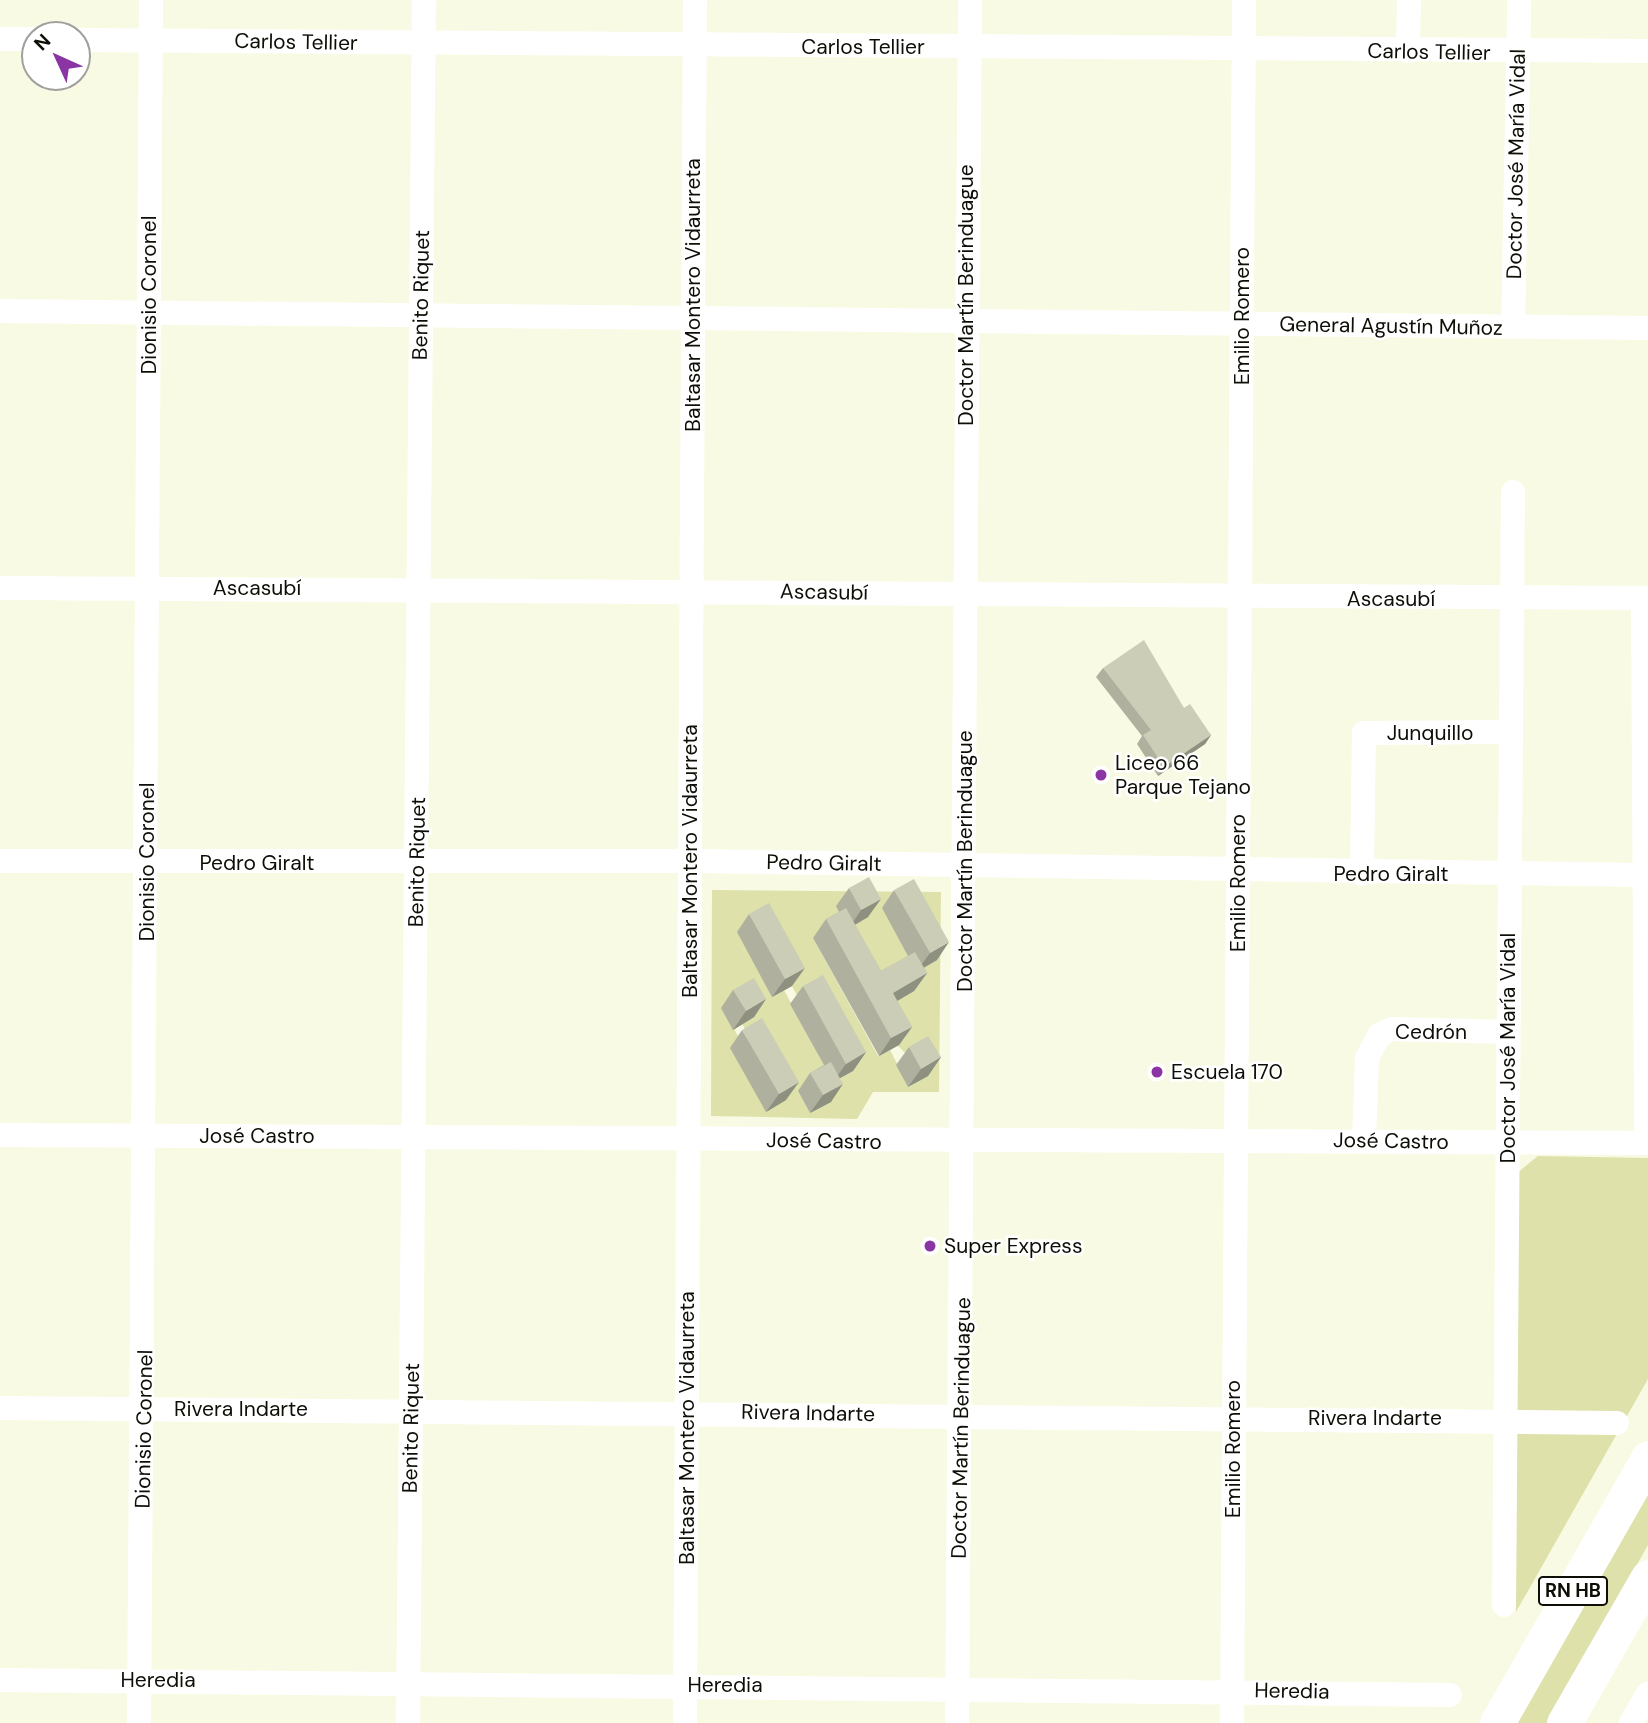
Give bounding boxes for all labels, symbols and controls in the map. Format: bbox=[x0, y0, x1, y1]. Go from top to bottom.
north arrow bbox=[21, 21, 91, 91]
text: N bbox=[28, 28, 56, 56]
street label: Carlos Tellier bbox=[234, 28, 358, 56]
street label: Carlos Tellier bbox=[801, 34, 925, 60]
street label: Carlos Tellier bbox=[1367, 38, 1491, 66]
street label: Doctor José María Vidal bbox=[1501, 49, 1531, 279]
street label: Baltasar Montero Vidaurreta bbox=[680, 158, 706, 432]
street label: Doctor Martín Berinduague bbox=[953, 164, 979, 426]
street label: Dionisio Coronel bbox=[136, 216, 162, 374]
street label: Benito Riquet bbox=[407, 230, 435, 360]
street label: Emilio Romero bbox=[1229, 247, 1255, 385]
street label: General Agustín Muñoz bbox=[1279, 311, 1503, 341]
street label: Ascasubí bbox=[213, 575, 301, 601]
street label: Ascasubí bbox=[780, 579, 868, 605]
street label: Ascasubí bbox=[1347, 586, 1435, 612]
street label: Junquillo bbox=[1387, 720, 1473, 746]
street label: Baltasar Montero Vidaurreta bbox=[677, 724, 703, 998]
street label: Doctor Martín Berinduague bbox=[952, 730, 978, 992]
place label: Liceo 66 Parque Tejano bbox=[1115, 750, 1251, 800]
marker: Liceo 66 Parque Tejano bbox=[1093, 767, 1109, 783]
street label: Dionisio Coronel bbox=[134, 783, 160, 941]
street label: Benito Riquet bbox=[403, 797, 431, 927]
street label: Emilio Romero bbox=[1225, 814, 1251, 952]
street label: Pedro Giralt bbox=[766, 849, 882, 877]
street label: Pedro Giralt bbox=[199, 850, 315, 876]
street label: Pedro Giralt bbox=[1333, 861, 1449, 887]
street label: Doctor José María Vidal bbox=[1495, 933, 1521, 1163]
street label: Cedrón bbox=[1395, 1019, 1467, 1045]
place label: Escuela 170 bbox=[1171, 1059, 1283, 1085]
marker: Escuela 170 bbox=[1149, 1064, 1165, 1080]
street label: José Castro bbox=[199, 1123, 315, 1149]
street label: José Castro bbox=[766, 1127, 882, 1155]
street label: José Castro bbox=[1333, 1127, 1449, 1155]
place label: Super Express bbox=[944, 1233, 1082, 1259]
marker: Super Express bbox=[922, 1238, 938, 1254]
street label: Baltasar Montero Vidaurreta bbox=[674, 1291, 700, 1565]
street label: Doctor Martín Berinduague bbox=[946, 1297, 976, 1559]
street label: Dionisio Coronel bbox=[130, 1349, 158, 1509]
street label: Benito Riquet bbox=[397, 1363, 425, 1493]
street label: Emilio Romero bbox=[1220, 1380, 1246, 1518]
street label: Rivera Indarte bbox=[174, 1396, 308, 1422]
street label: Rivera Indarte bbox=[741, 1399, 875, 1427]
street label: Rivera Indarte bbox=[1308, 1405, 1442, 1431]
road number: RN HB bbox=[1538, 1576, 1608, 1606]
street label: Heredia bbox=[120, 1667, 196, 1693]
street label: Heredia bbox=[687, 1672, 763, 1698]
street label: Heredia bbox=[1254, 1678, 1330, 1704]

